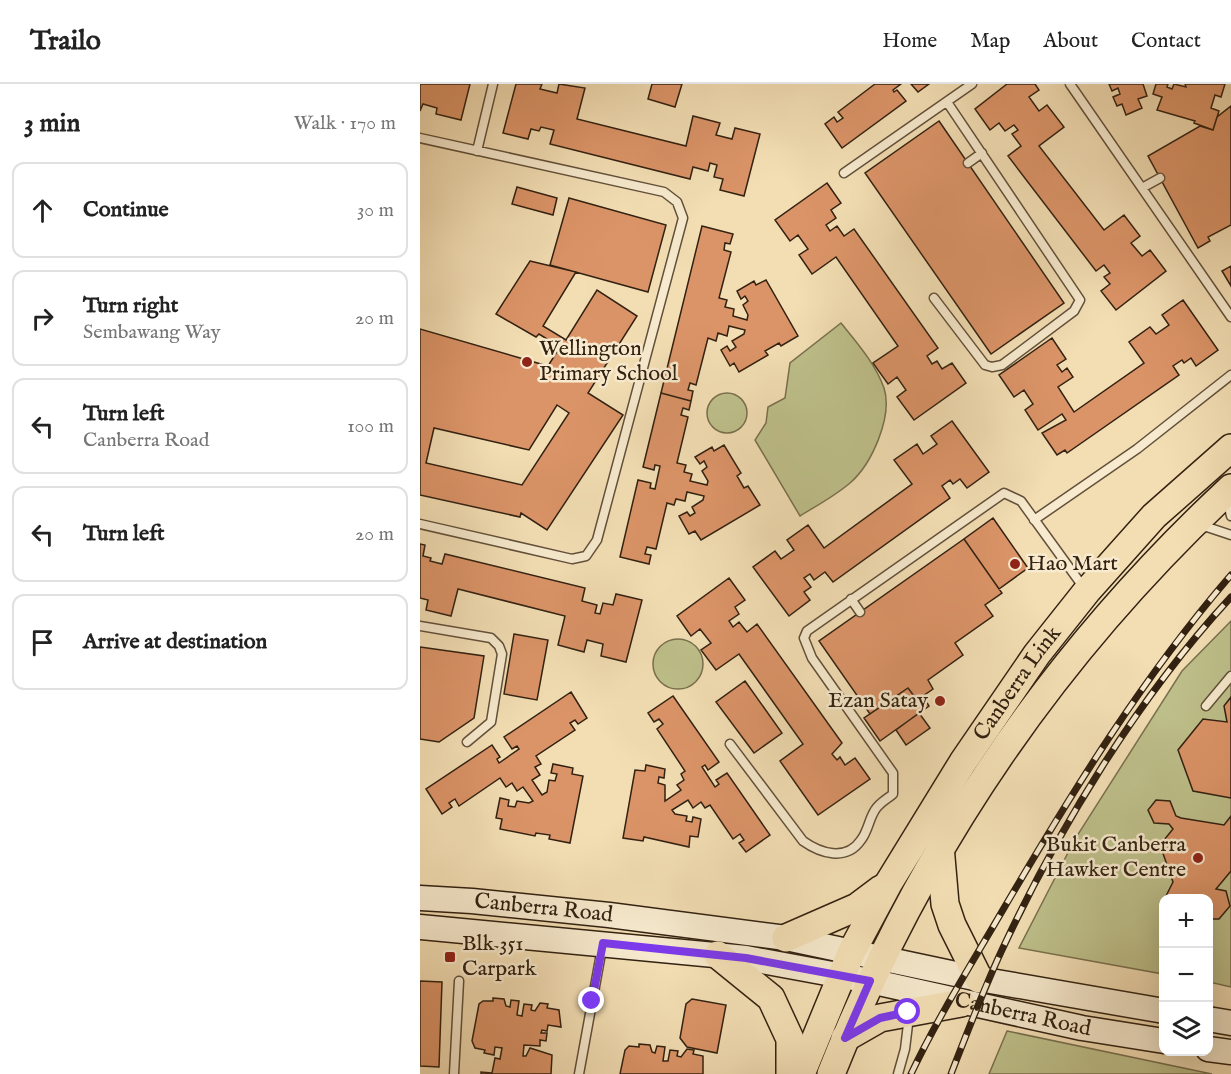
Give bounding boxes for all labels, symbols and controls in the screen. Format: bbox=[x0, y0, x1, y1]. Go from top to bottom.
text: Trailo bbox=[30, 24, 101, 59]
text: Home bbox=[882, 28, 937, 55]
text: Map bbox=[970, 28, 1010, 55]
text: About bbox=[1043, 28, 1098, 55]
text: Contact bbox=[1131, 28, 1201, 55]
text: 3 min bbox=[24, 107, 80, 140]
text: Walk · 170 m bbox=[294, 111, 396, 136]
icon: ahead bbox=[26, 194, 59, 227]
text: Continue bbox=[83, 196, 169, 224]
text: 30 m bbox=[357, 198, 394, 223]
text: Turn right bbox=[83, 292, 178, 320]
icon: right bbox=[26, 302, 59, 335]
text: 20 m bbox=[355, 306, 394, 331]
text: Sembawang Way bbox=[83, 320, 221, 345]
place label: Wellington Primary School bbox=[539, 335, 678, 388]
marker: Wellington Primary School bbox=[520, 355, 534, 369]
text: Turn left bbox=[83, 400, 165, 428]
icon: left bbox=[26, 410, 59, 443]
text: 100 m bbox=[347, 414, 394, 439]
text: Canberra Road bbox=[83, 428, 209, 453]
icon: left bbox=[26, 518, 59, 551]
text: Turn left bbox=[83, 520, 165, 548]
text: 20 m bbox=[355, 522, 394, 547]
place label: Hao Mart bbox=[1027, 550, 1118, 578]
marker: Hao Mart bbox=[1008, 557, 1022, 571]
street label: Canberra Link bbox=[968, 620, 1068, 746]
icon: arrive bbox=[26, 626, 59, 659]
text: Arrive at destination bbox=[83, 628, 267, 656]
place label: Ezan Satay bbox=[828, 687, 928, 715]
marker: Ezan Satay bbox=[933, 694, 947, 708]
place label: Bukit Canberra Hawker Centre bbox=[1046, 831, 1186, 884]
marker: Bukit Canberra Hawker Centre bbox=[1191, 851, 1205, 865]
street label: Canberra Road bbox=[473, 887, 614, 929]
map controls bbox=[1159, 894, 1213, 1056]
button: + bbox=[1159, 894, 1213, 948]
place label: Blk 351 Carpark bbox=[462, 930, 537, 983]
button: − bbox=[1159, 948, 1213, 1002]
marker: Blk 351 Carpark bbox=[443, 950, 457, 964]
street label: Canberra Road bbox=[952, 986, 1093, 1043]
route end bbox=[578, 987, 604, 1013]
route start bbox=[894, 998, 920, 1024]
button: layers bbox=[1159, 1002, 1213, 1056]

